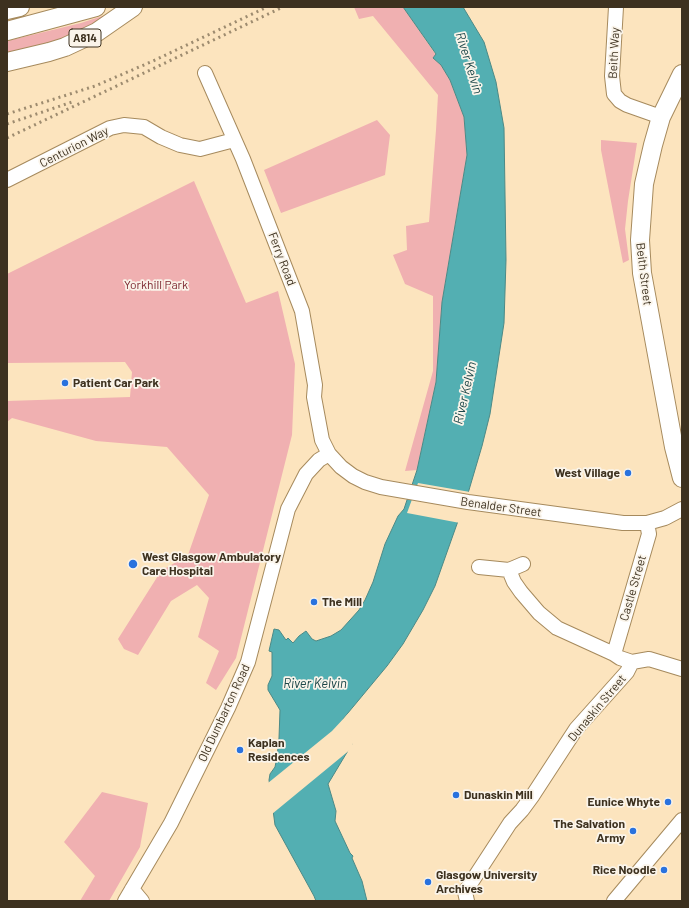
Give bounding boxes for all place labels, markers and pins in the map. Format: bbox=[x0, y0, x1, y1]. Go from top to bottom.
place label: Patient Car Park bbox=[73, 376, 159, 390]
marker: Patient Car Park bbox=[60, 378, 70, 388]
place label: West Village bbox=[555, 466, 620, 480]
marker: West Village bbox=[623, 468, 633, 478]
place label: West Glasgow Ambulatory Care Hospital bbox=[142, 550, 281, 578]
marker: West Glasgow Ambulatory Care Hospital bbox=[127, 558, 139, 570]
place label: The Mill bbox=[322, 595, 362, 609]
marker: The Mill bbox=[309, 597, 319, 607]
place label: Kaplan Residences bbox=[248, 736, 310, 764]
marker: Kaplan Residences bbox=[235, 745, 245, 755]
place label: Dunaskin Mill bbox=[464, 788, 533, 802]
marker: Dunaskin Mill bbox=[451, 790, 461, 800]
place label: Eunice Whyte bbox=[588, 795, 660, 809]
marker: Eunice Whyte bbox=[663, 797, 673, 807]
place label: The Salvation Army bbox=[553, 817, 625, 845]
marker: The Salvation Army bbox=[628, 826, 638, 836]
place label: Rice Noodle bbox=[593, 863, 656, 877]
marker: Rice Noodle bbox=[659, 865, 669, 875]
place label: Glasgow University Archives bbox=[436, 868, 537, 896]
marker: Glasgow University Archives bbox=[423, 877, 433, 887]

